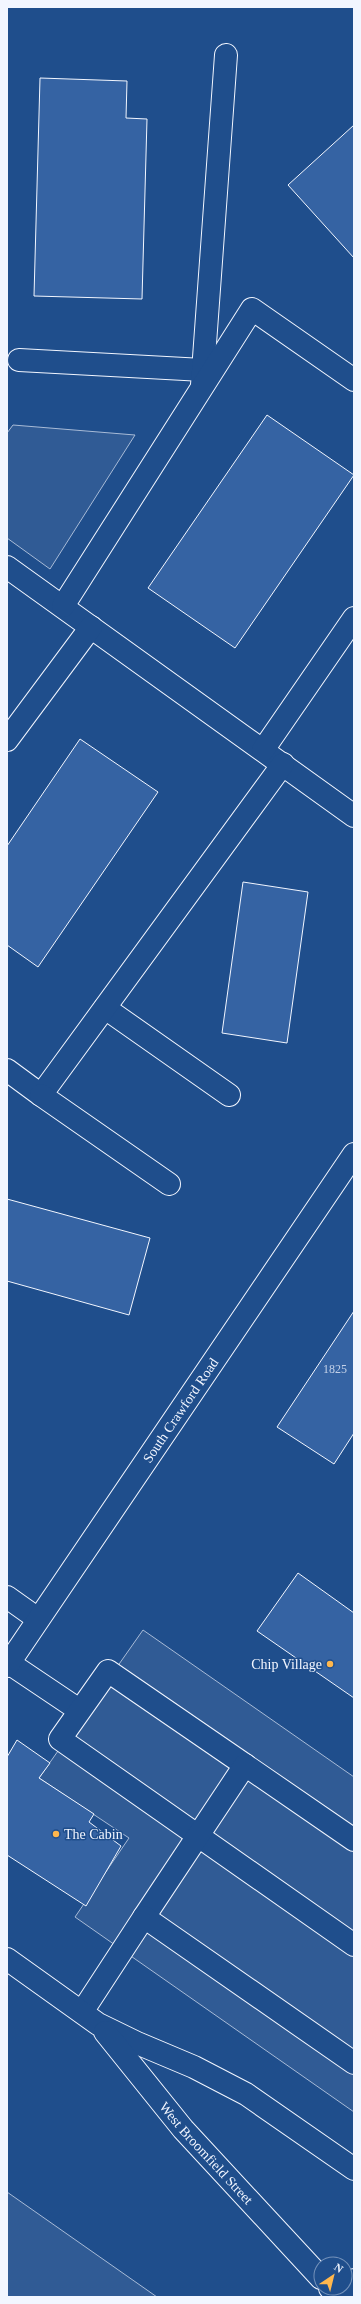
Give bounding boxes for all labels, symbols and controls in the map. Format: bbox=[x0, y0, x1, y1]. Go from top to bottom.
street label: South Crawford Road bbox=[140, 1355, 221, 1466]
house number: 1825 bbox=[323, 1362, 347, 1376]
place label: Chip Village bbox=[251, 1657, 322, 1672]
marker: Chip Village bbox=[325, 1659, 335, 1669]
place label: The Cabin bbox=[64, 1827, 123, 1842]
marker: The Cabin bbox=[51, 1829, 61, 1839]
street label: West Broomfield Street bbox=[156, 2099, 256, 2208]
north arrow bbox=[313, 2256, 353, 2296]
text: N bbox=[332, 2261, 345, 2275]

